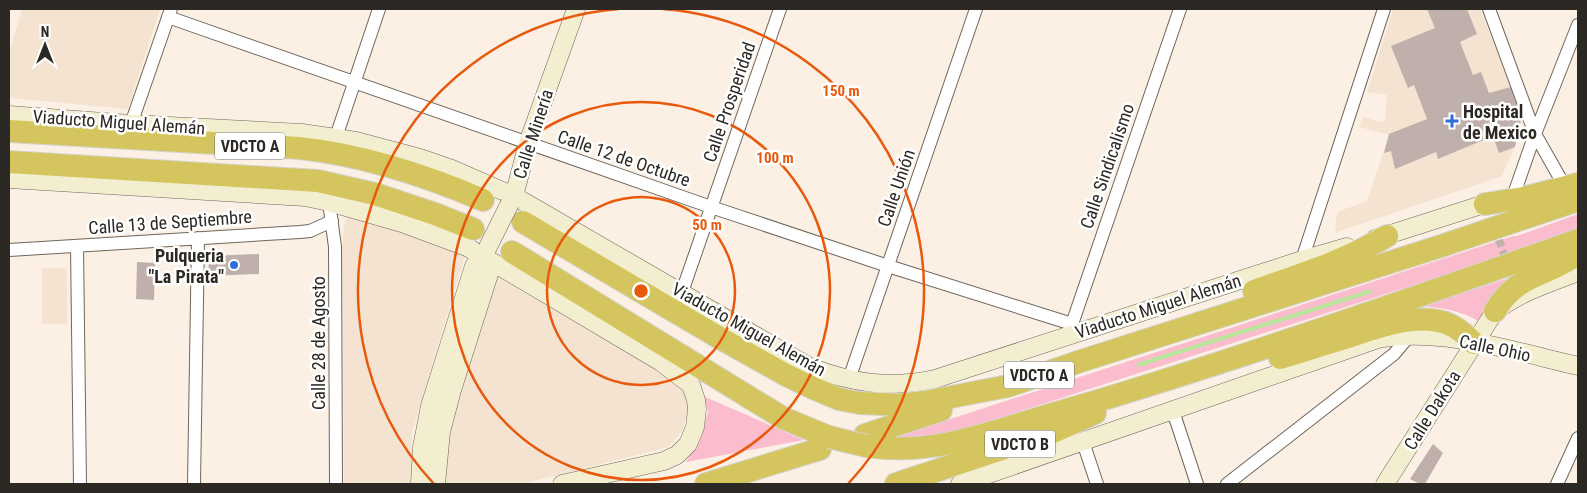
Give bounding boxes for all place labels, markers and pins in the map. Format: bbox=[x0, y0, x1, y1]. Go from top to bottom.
place label: Hospital de Mexico bbox=[1463, 101, 1537, 143]
marker: Hospital de Mexico bbox=[1445, 114, 1459, 128]
place label: Pulqueria "La Pirata" bbox=[148, 245, 224, 287]
marker: Pulqueria "La Pirata" bbox=[228, 259, 240, 271]
centre of rings bbox=[632, 282, 650, 300]

